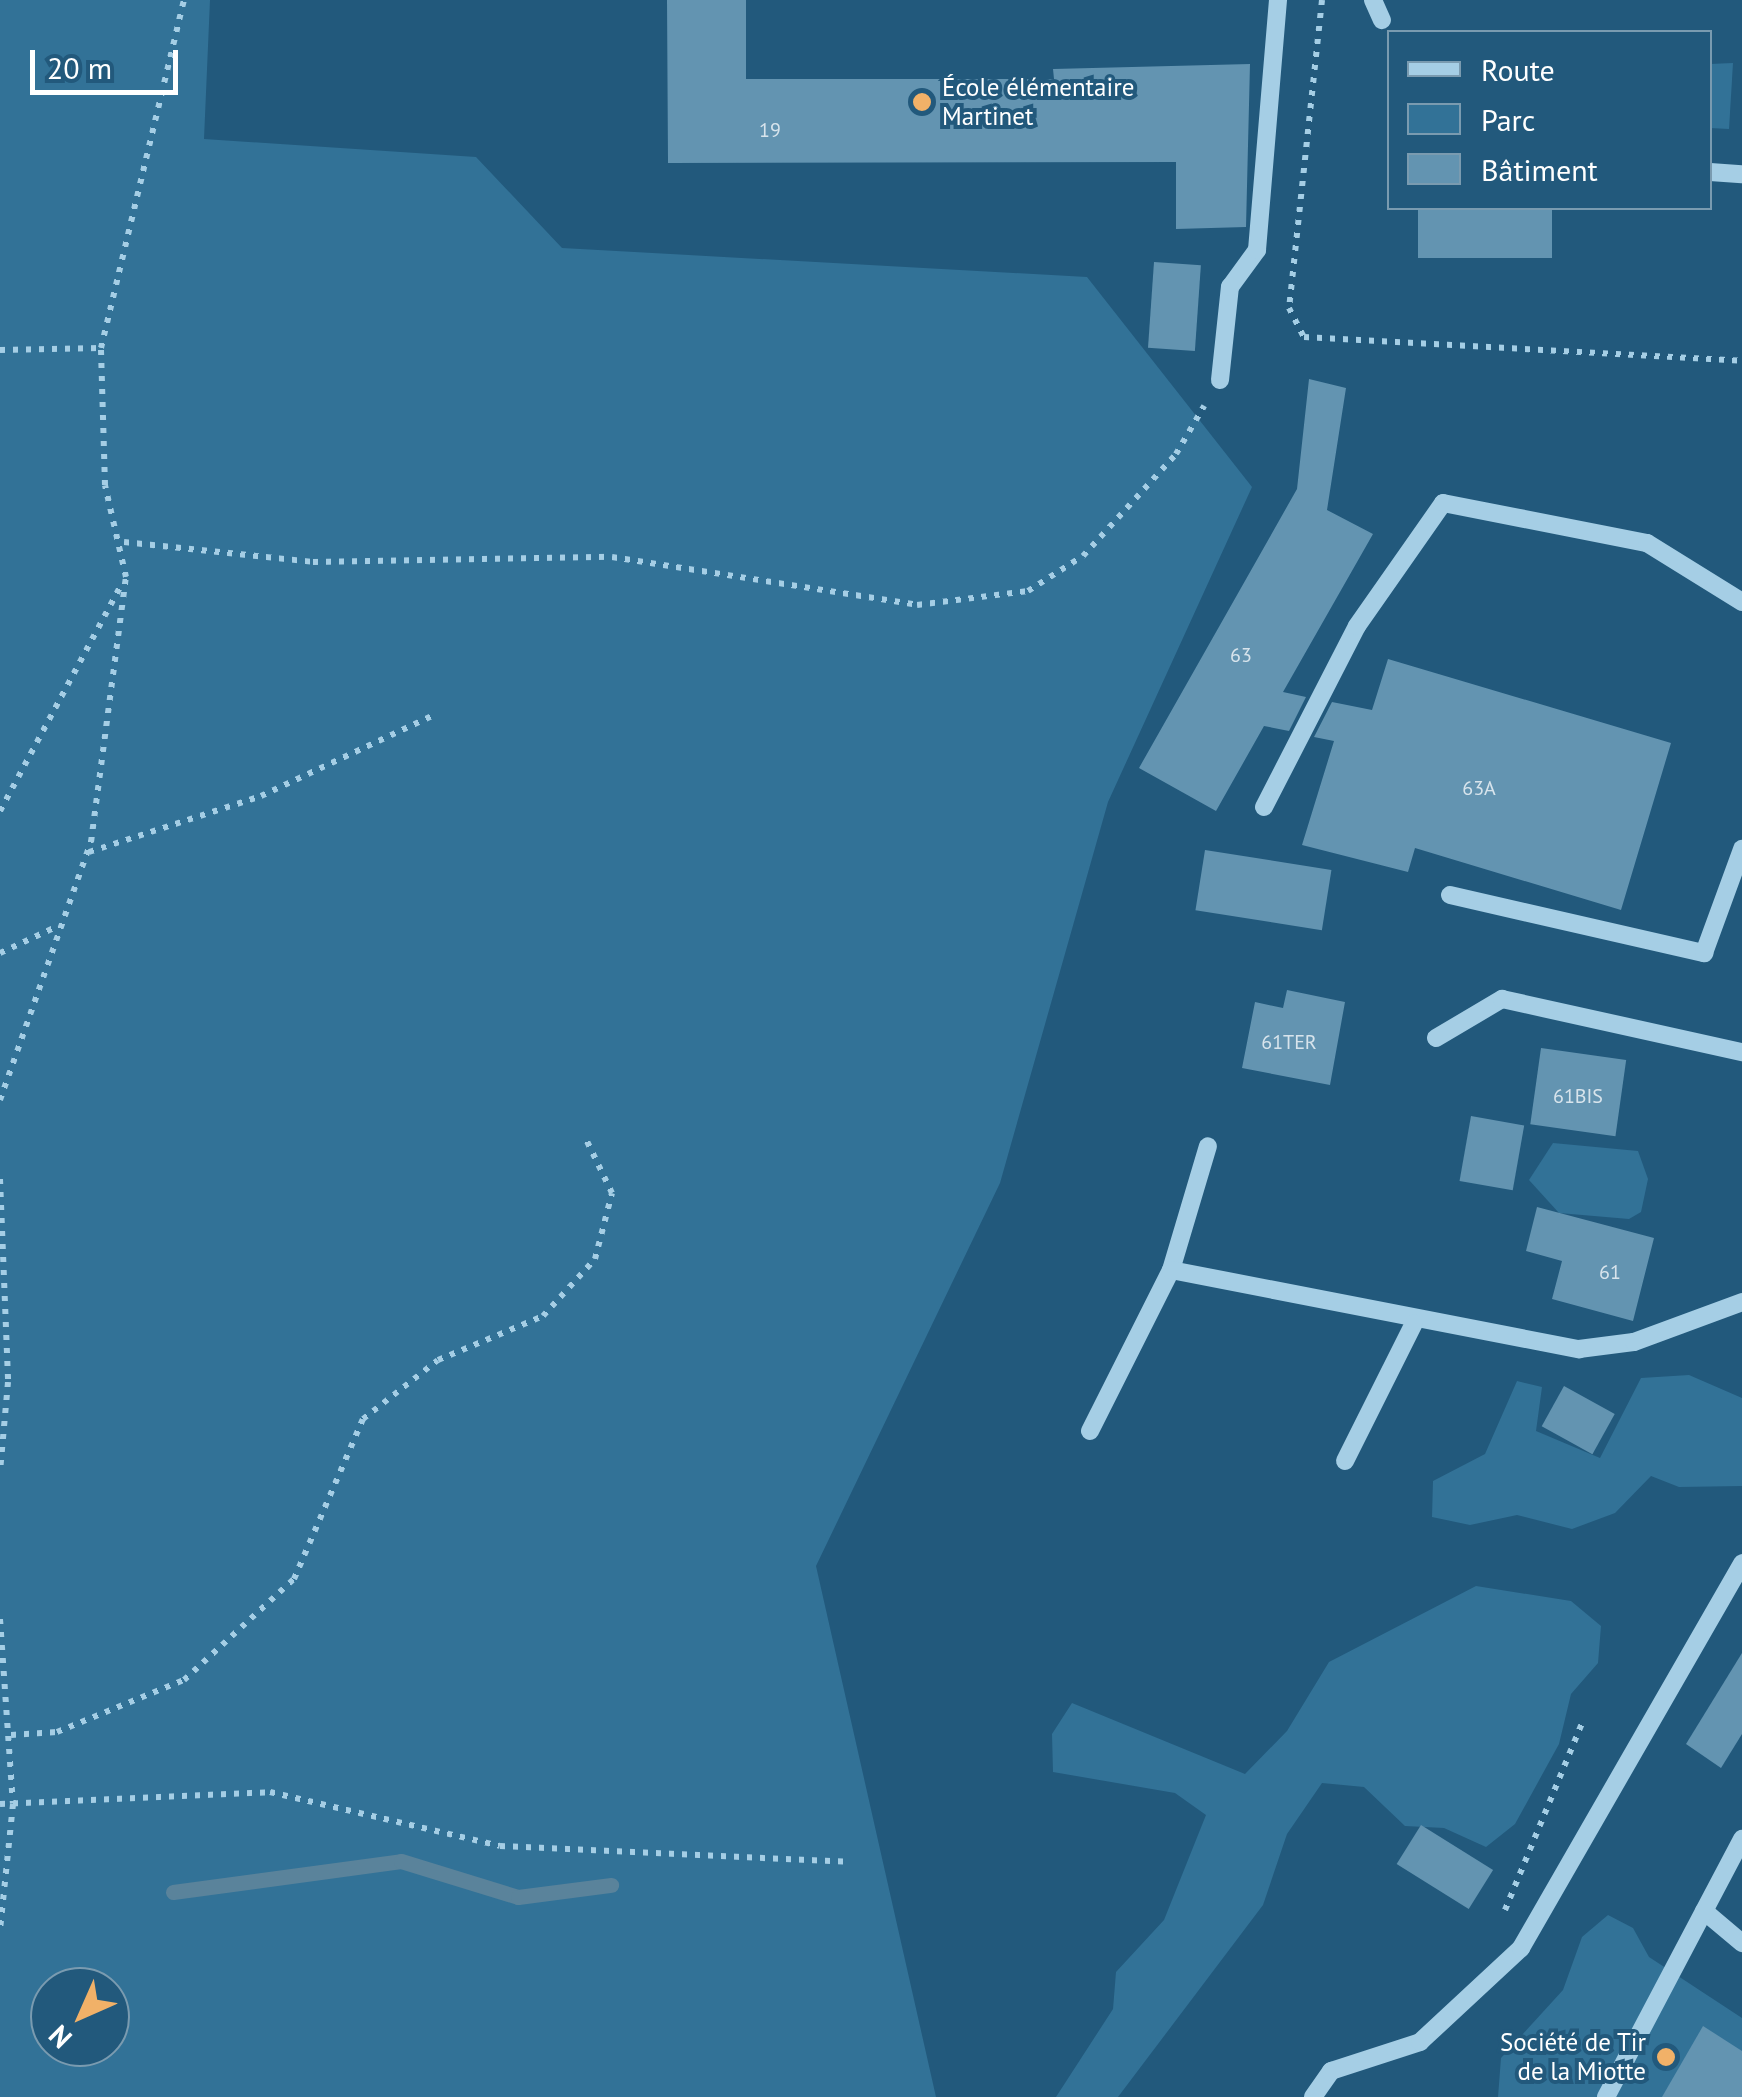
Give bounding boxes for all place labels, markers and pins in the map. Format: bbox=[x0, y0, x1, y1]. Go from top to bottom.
place label: École élémentaire Martinet bbox=[942, 73, 1134, 132]
marker: École élémentaire Martinet bbox=[911, 91, 933, 113]
place label: Société de Tir de la Miotte bbox=[1499, 2028, 1646, 2087]
marker: Société de Tir de la Miotte bbox=[1655, 2046, 1677, 2068]

